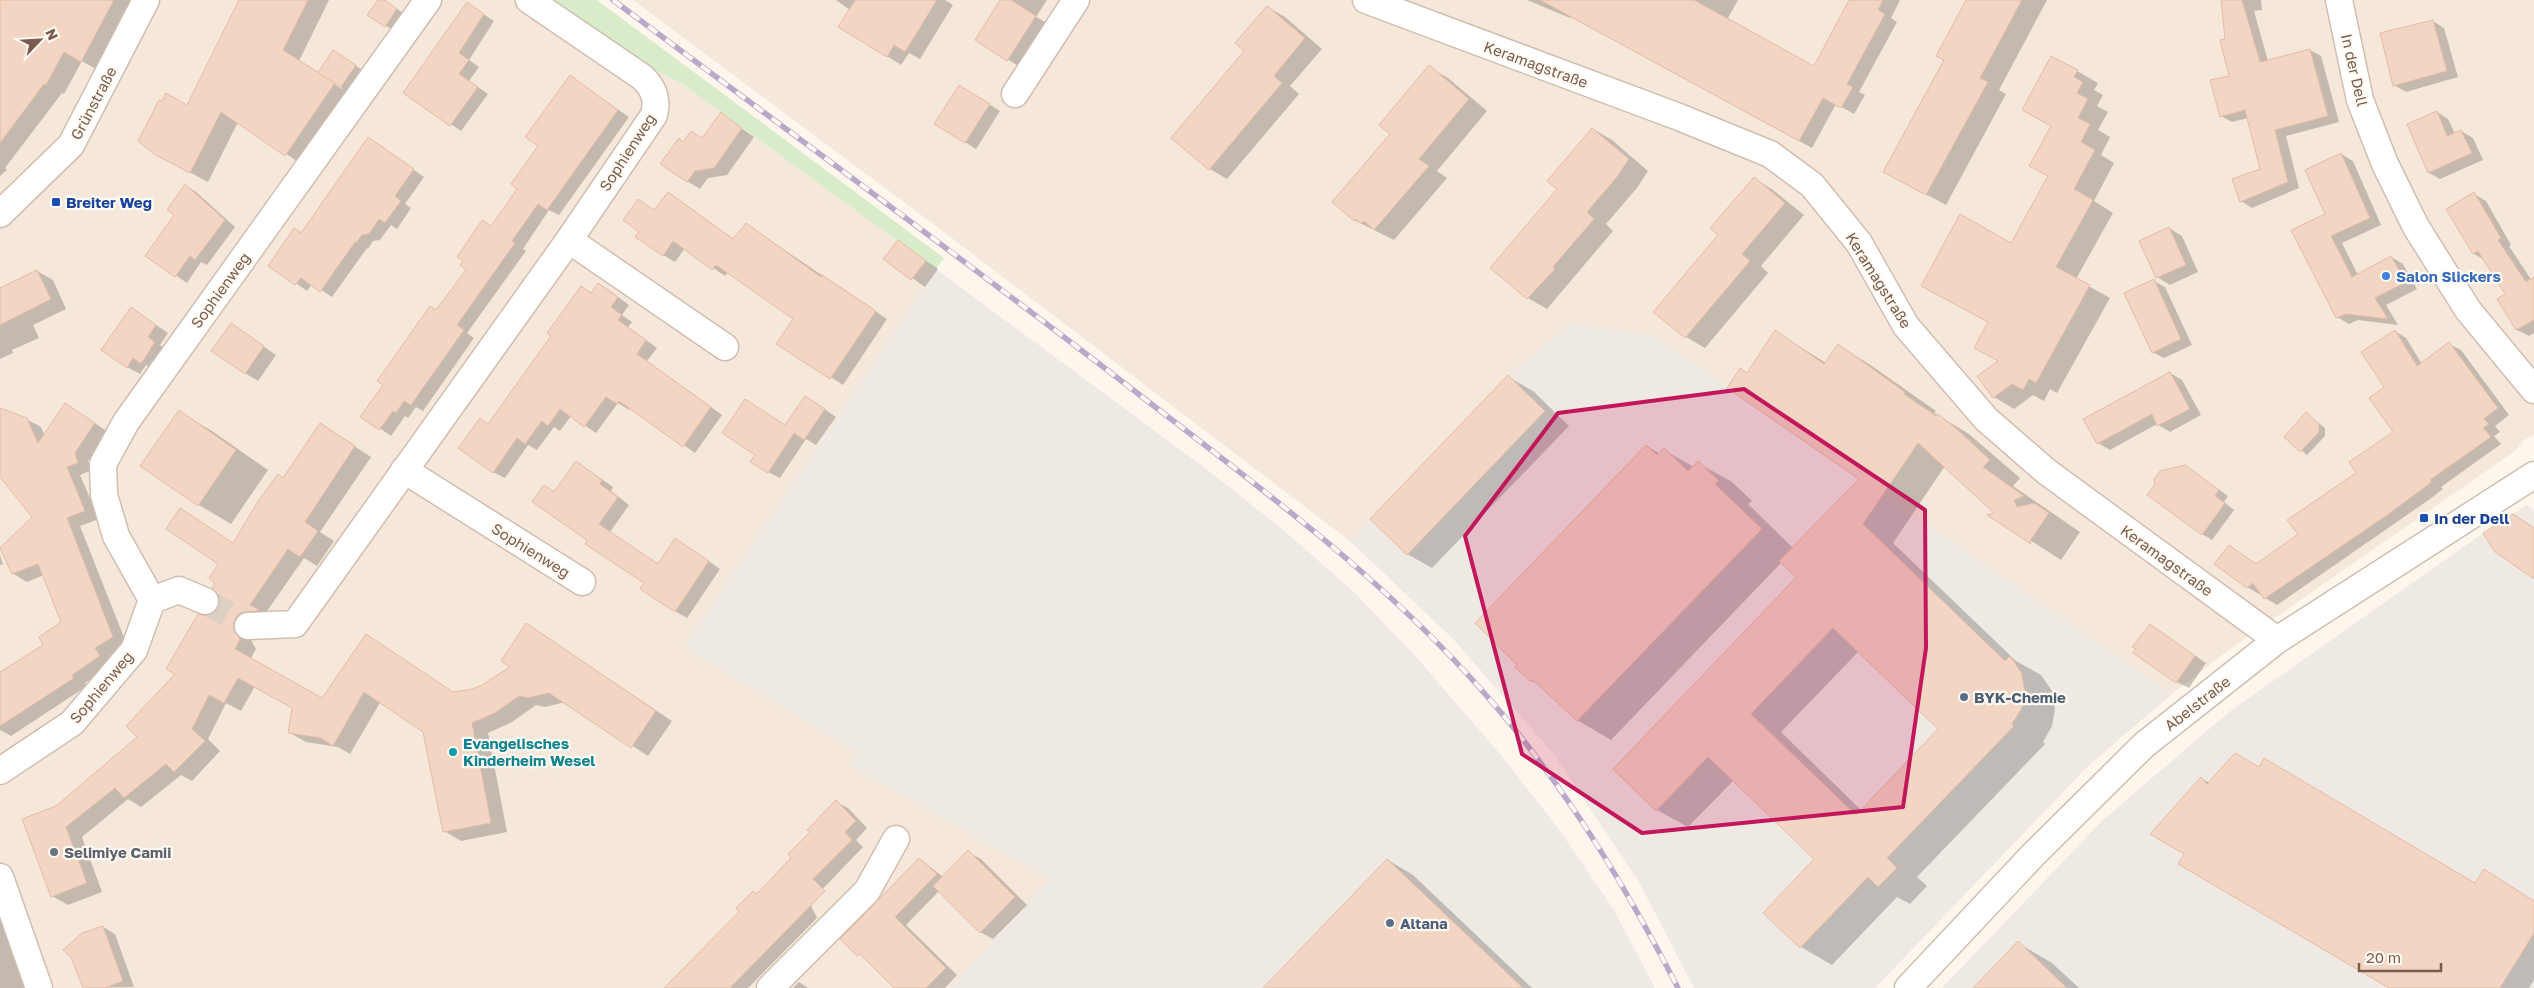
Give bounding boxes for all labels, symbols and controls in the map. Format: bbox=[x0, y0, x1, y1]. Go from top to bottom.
north arrow bbox=[15, 15, 65, 65]
text: N bbox=[42, 26, 62, 43]
street label: In der Dell bbox=[2338, 32, 2372, 108]
street label: Keramagstraße bbox=[1482, 37, 1591, 91]
street label: Grünstraße bbox=[66, 63, 120, 143]
street label: Sophienweg bbox=[595, 110, 659, 194]
place label: Breiter Weg bbox=[66, 193, 152, 211]
marker: Breiter Weg bbox=[50, 196, 62, 208]
street label: Keramagstraße bbox=[1842, 229, 1916, 331]
street label: Sophienweg bbox=[187, 249, 253, 331]
place label: Salon Slickers bbox=[2396, 267, 2501, 285]
marker: Salon Slickers bbox=[2380, 270, 2392, 282]
place label: In der Dell bbox=[2434, 509, 2509, 527]
marker: In der Dell bbox=[2418, 512, 2430, 524]
street label: Sophienweg bbox=[489, 519, 573, 581]
street label: Keramagstraße bbox=[2117, 521, 2217, 600]
street label: Sophienweg bbox=[66, 647, 136, 727]
street label: Abelstraße bbox=[2161, 672, 2234, 734]
place label: BYK-Chemie bbox=[1974, 688, 2066, 706]
marker: BYK-Chemie bbox=[1958, 691, 1970, 703]
place label: Evangelisches Kinderheim Wesel bbox=[463, 734, 595, 769]
marker: Evangelisches Kinderheim Wesel bbox=[447, 746, 459, 758]
place label: Selimiye Camii bbox=[64, 843, 171, 861]
marker: Selimiye Camii bbox=[48, 846, 60, 858]
place label: Altana bbox=[1400, 914, 1448, 932]
marker: Altana bbox=[1384, 917, 1396, 929]
scale bar bbox=[2359, 940, 2442, 972]
text: 20 m bbox=[2366, 948, 2401, 966]

